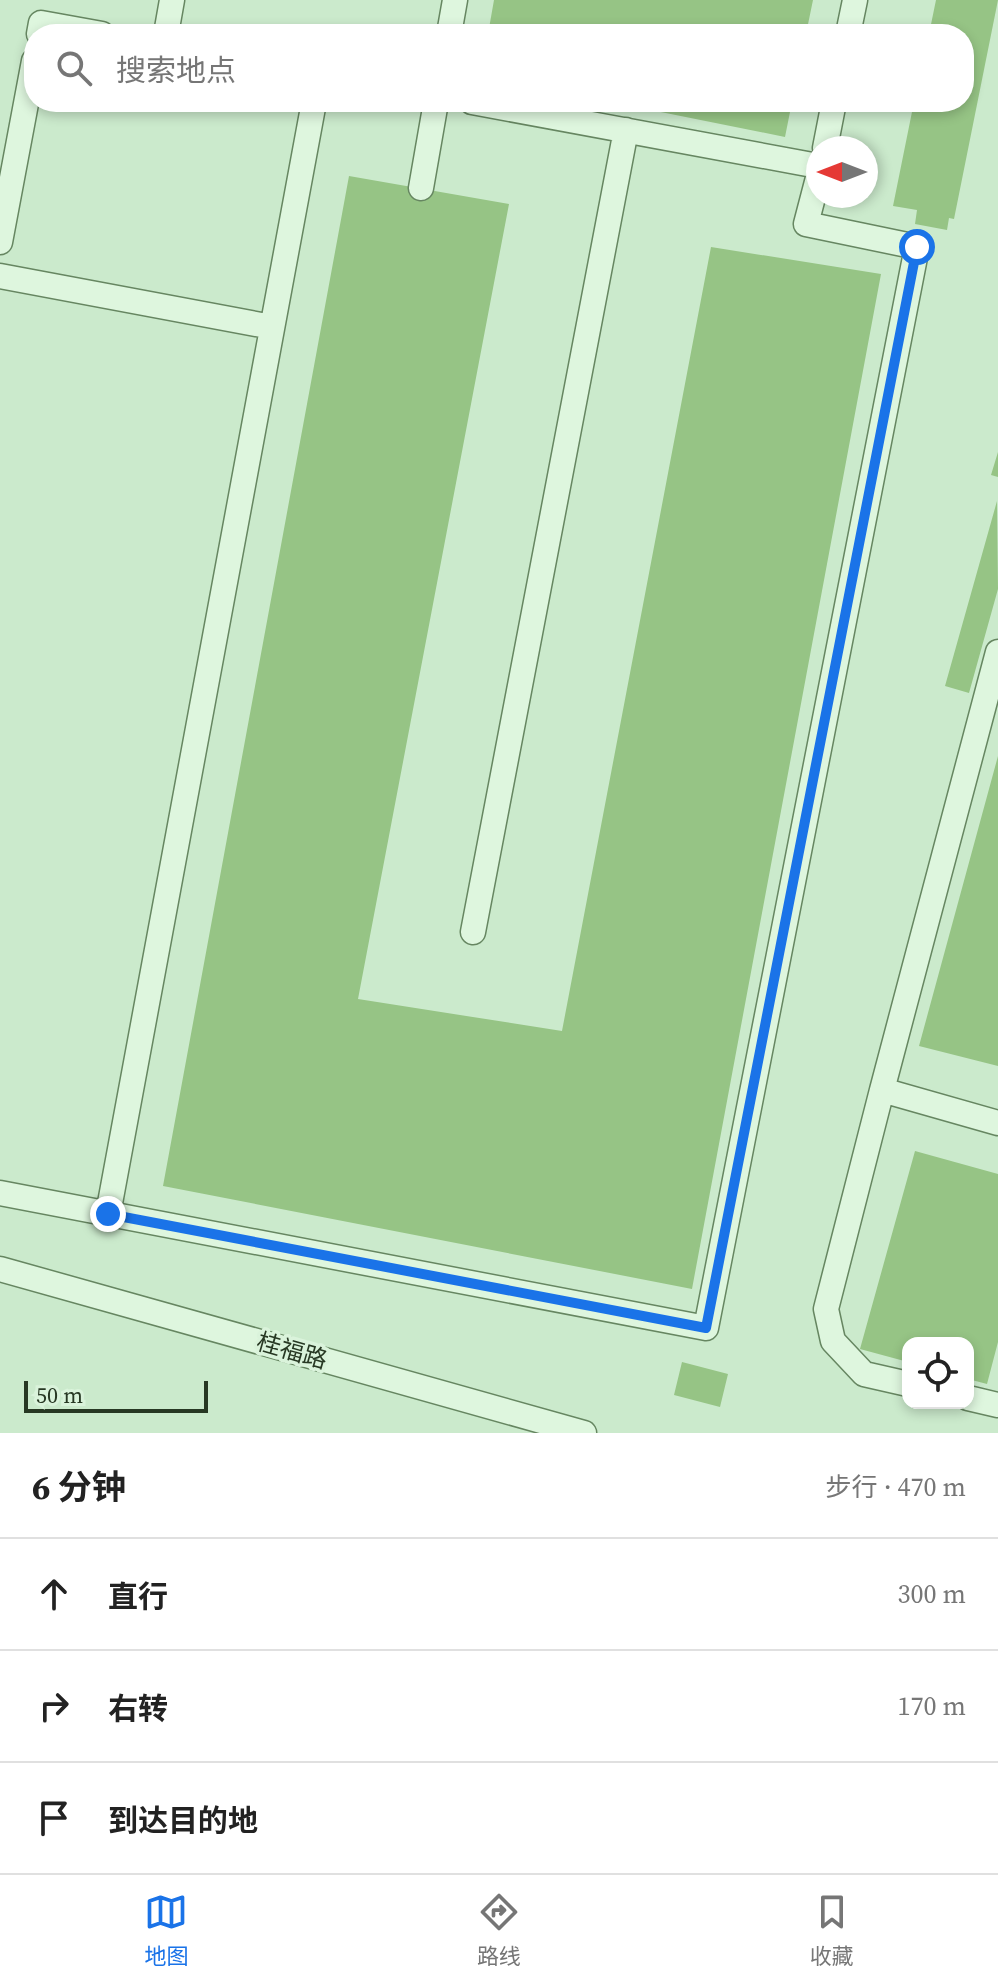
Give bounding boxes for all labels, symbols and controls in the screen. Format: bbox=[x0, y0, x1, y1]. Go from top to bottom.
search box bbox=[24, 24, 974, 112]
icon: search bbox=[52, 46, 96, 90]
text: 搜索地点 bbox=[116, 50, 236, 91]
north arrow bbox=[806, 136, 878, 208]
route start bbox=[899, 229, 935, 265]
route end bbox=[90, 1196, 126, 1232]
street label: 桂福路 bbox=[253, 1325, 331, 1376]
map controls bbox=[902, 1337, 974, 1409]
button: locate bbox=[902, 1337, 974, 1409]
scale bar bbox=[24, 1377, 208, 1413]
text: 50 m bbox=[36, 1380, 83, 1410]
text: 6 分钟 bbox=[32, 1464, 126, 1510]
text: 步行 · 470 m bbox=[826, 1469, 966, 1505]
icon: ahead bbox=[32, 1572, 76, 1616]
text: 直行 bbox=[108, 1576, 168, 1617]
text: 300 m bbox=[898, 1576, 966, 1612]
icon: right bbox=[32, 1684, 76, 1728]
text: 右转 bbox=[108, 1688, 168, 1729]
text: 170 m bbox=[898, 1688, 966, 1724]
icon: arrive bbox=[32, 1796, 76, 1840]
text: 到达目的地 bbox=[108, 1800, 258, 1841]
tab: 地图 bbox=[144, 1890, 188, 1971]
tab: 路线 bbox=[477, 1890, 521, 1971]
tab: 收藏 bbox=[810, 1890, 854, 1971]

